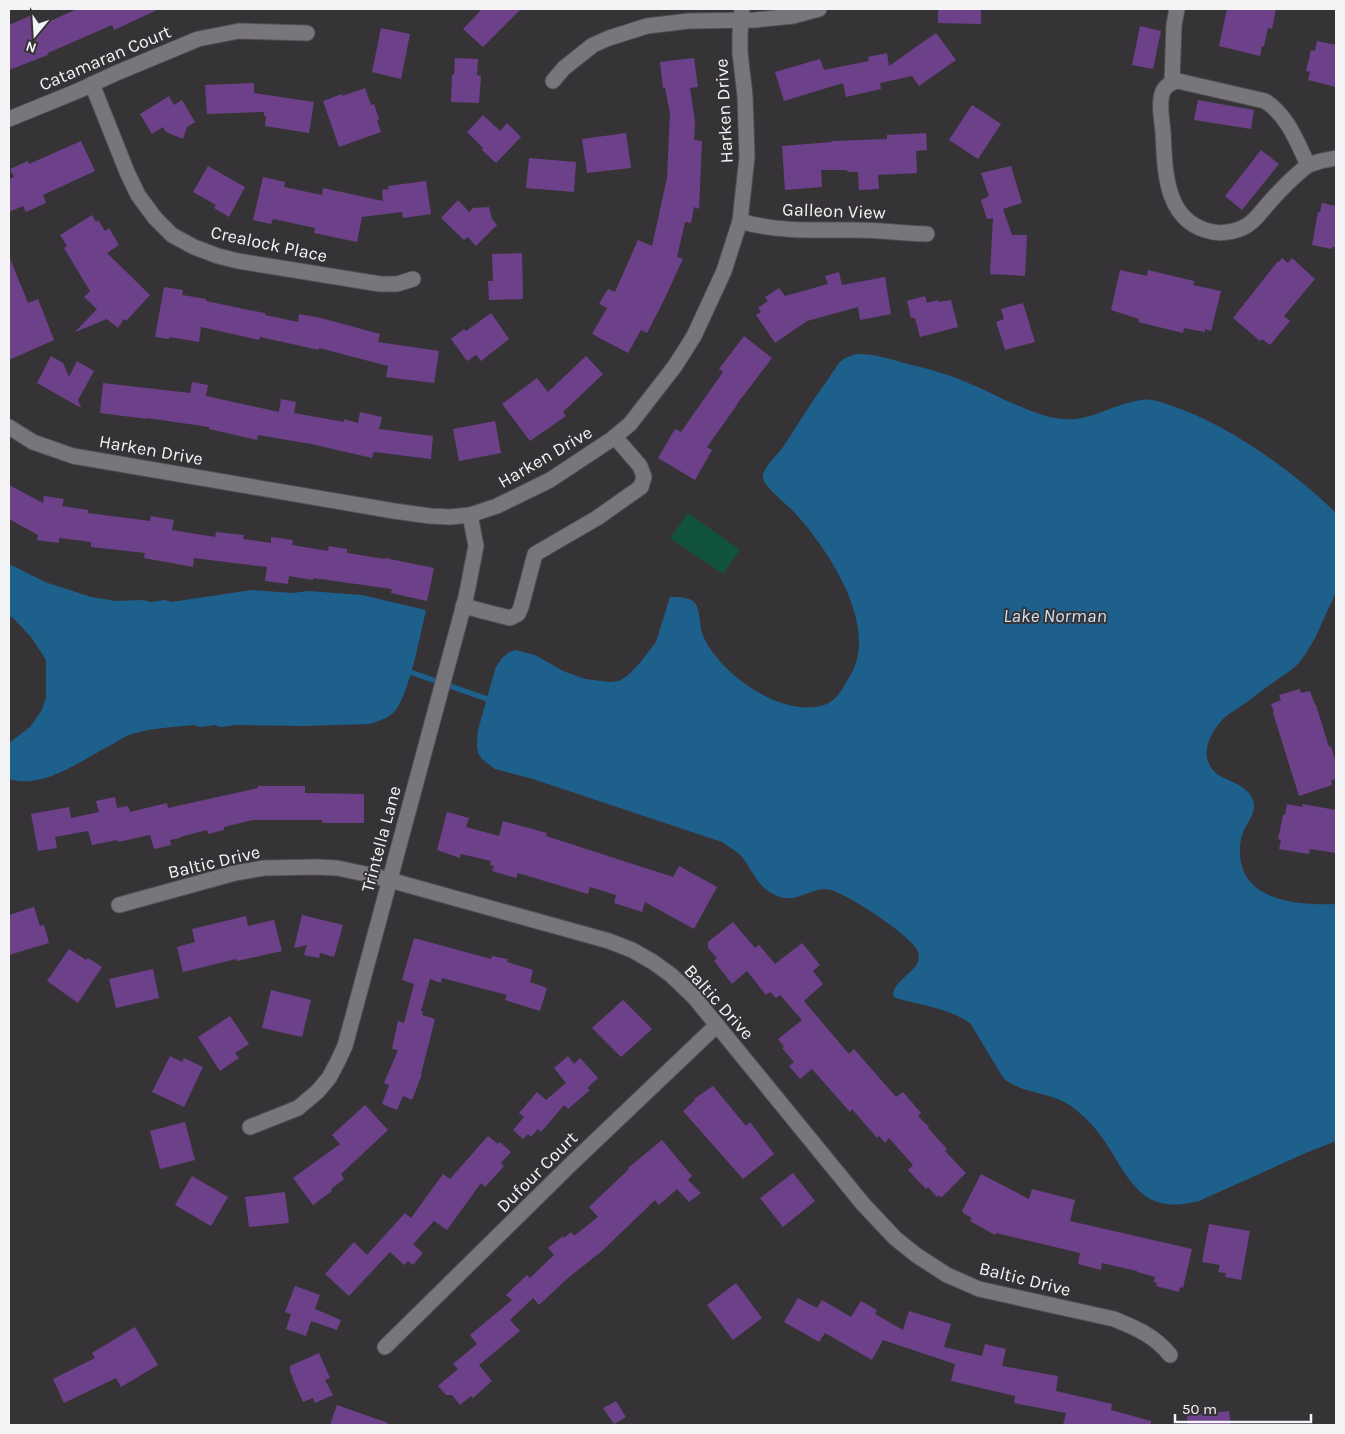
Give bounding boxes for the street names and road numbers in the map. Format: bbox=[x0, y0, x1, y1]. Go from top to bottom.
street label: Catamaran Court bbox=[36, 20, 174, 96]
street label: Harken Drive bbox=[710, 58, 738, 164]
street label: Galleon View bbox=[782, 198, 886, 224]
street label: Crealock Place bbox=[209, 221, 329, 267]
street label: Harken Drive bbox=[494, 421, 596, 493]
street label: Harken Drive bbox=[97, 430, 205, 470]
street label: Trintella Lane bbox=[356, 783, 406, 895]
street label: Baltic Drive bbox=[166, 841, 262, 883]
street label: Baltic Drive bbox=[679, 960, 759, 1044]
street label: Dufour Court bbox=[492, 1127, 582, 1217]
street label: Baltic Drive bbox=[977, 1257, 1073, 1301]

